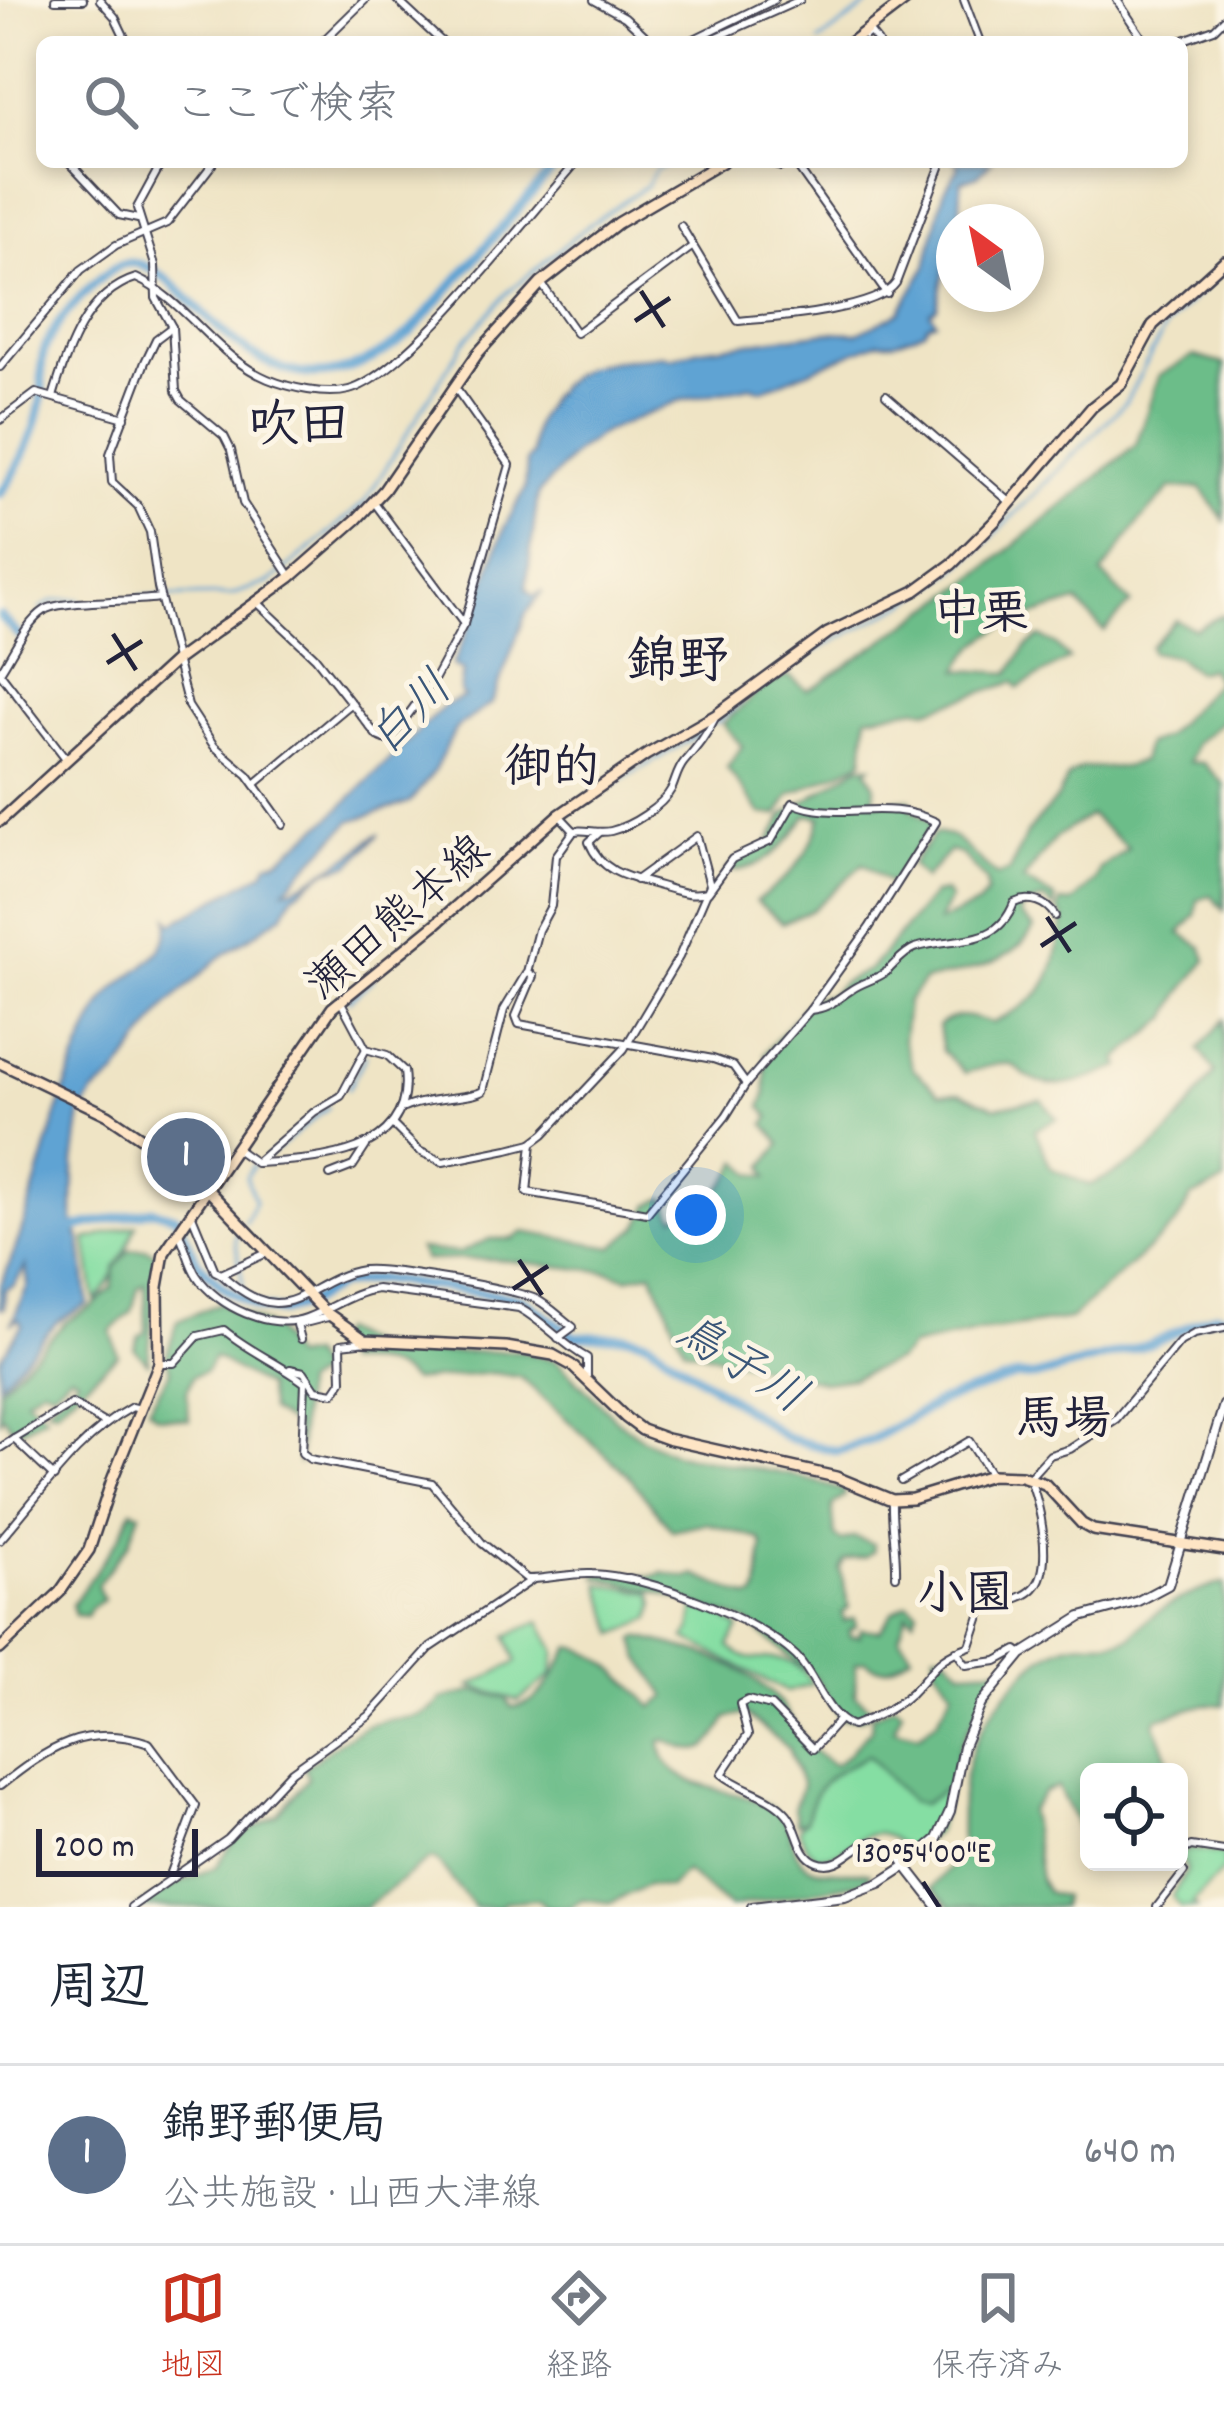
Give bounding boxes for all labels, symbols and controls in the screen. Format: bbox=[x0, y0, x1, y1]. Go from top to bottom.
search box bbox=[36, 36, 1188, 168]
icon: search bbox=[78, 69, 144, 135]
text: ここで検索 bbox=[174, 76, 399, 140]
north arrow bbox=[936, 204, 1044, 312]
district label: 吹田 bbox=[248, 394, 350, 466]
district label: 中栗 bbox=[933, 584, 1029, 653]
district label: 錦野 bbox=[627, 630, 729, 702]
water label: 白川 bbox=[355, 658, 472, 775]
district label: 御的 bbox=[504, 737, 600, 806]
street label: 瀬田熊本線 bbox=[295, 822, 506, 1018]
pin: 1 bbox=[147, 1112, 225, 1202]
your location bbox=[666, 1185, 726, 1245]
water label: 鳥子川 bbox=[660, 1300, 818, 1435]
district label: 馬場 bbox=[1015, 1389, 1111, 1458]
district label: 小園 bbox=[917, 1564, 1013, 1633]
map controls bbox=[1080, 1763, 1188, 1871]
button: locate bbox=[1080, 1763, 1188, 1871]
scale bar bbox=[36, 1823, 198, 1876]
text: 200 m bbox=[54, 1826, 135, 1873]
text: 130°54'00"E bbox=[855, 1835, 991, 1878]
text: 周辺 bbox=[48, 1956, 150, 2028]
text: 錦野郵便局 bbox=[162, 2096, 387, 2160]
text: 1 bbox=[83, 2127, 91, 2182]
text: 640 m bbox=[1084, 2127, 1176, 2182]
text: 公共施設 · 山西大津線 bbox=[162, 2170, 540, 2225]
tab: 地図 bbox=[160, 2265, 226, 2392]
tab: 経路 bbox=[546, 2265, 612, 2392]
tab: 保存済み bbox=[932, 2265, 1064, 2392]

